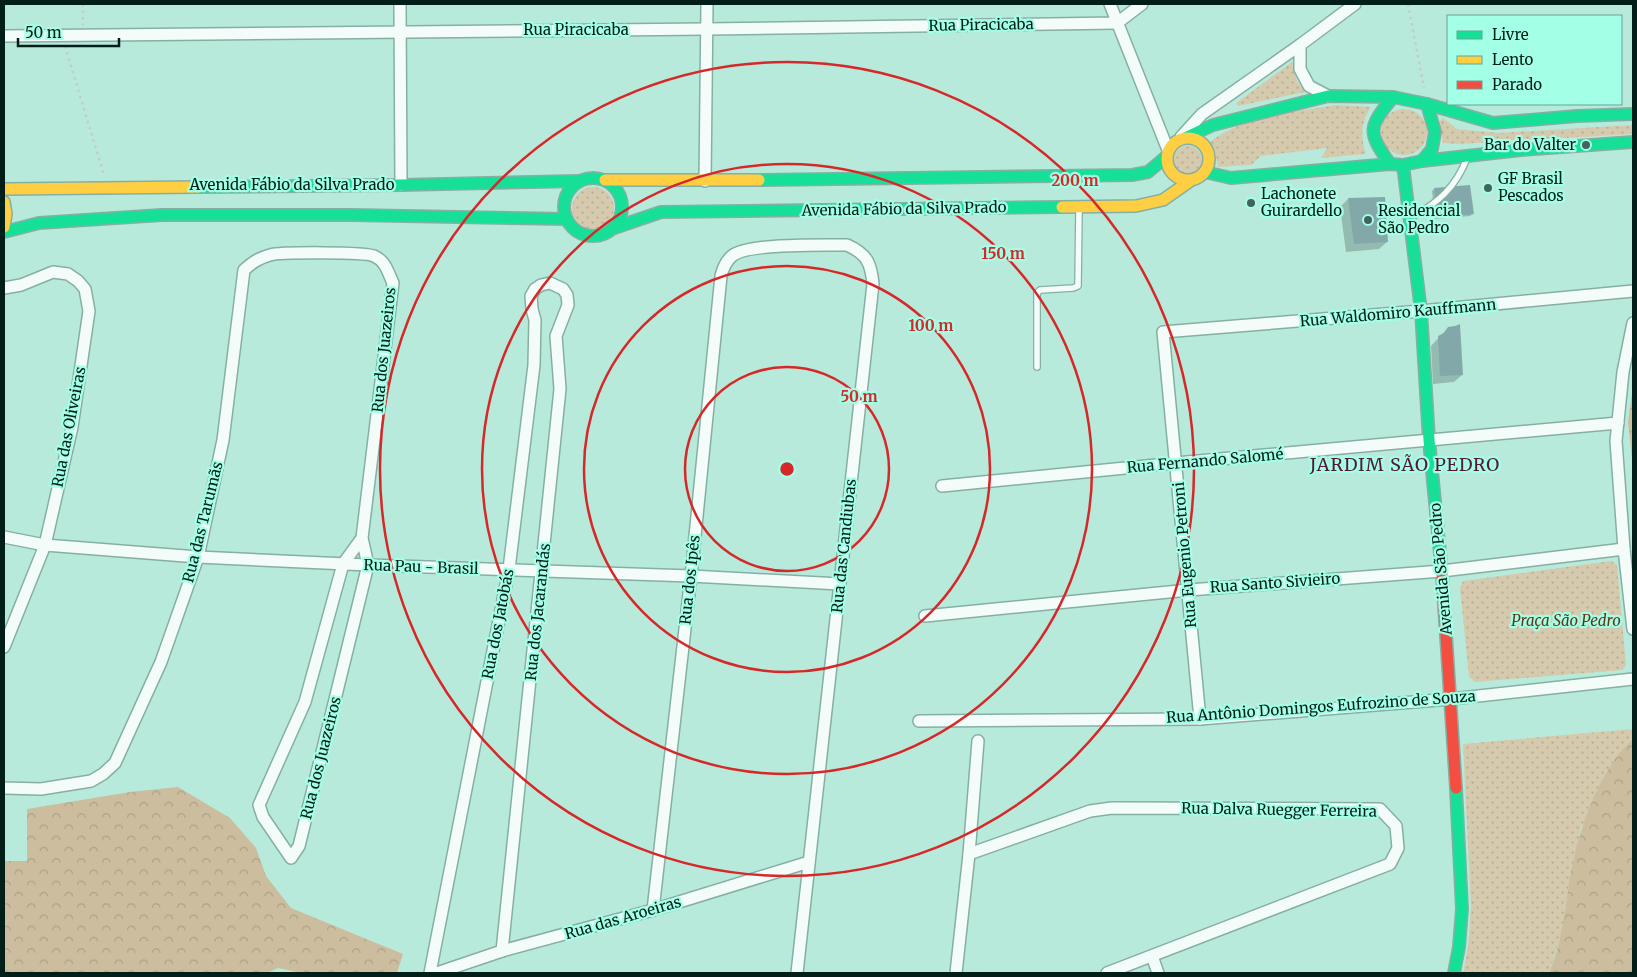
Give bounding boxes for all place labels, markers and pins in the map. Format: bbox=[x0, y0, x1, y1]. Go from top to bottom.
place label: Bar do Valter bbox=[1484, 135, 1576, 154]
marker: Bar do Valter bbox=[1580, 139, 1592, 151]
place label: GF Brasil Pescados bbox=[1498, 169, 1564, 205]
marker: GF Brasil Pescados bbox=[1482, 182, 1494, 194]
place label: Lachonete Guirardello bbox=[1261, 184, 1342, 220]
marker: Lachonete Guirardello bbox=[1245, 197, 1257, 209]
place label: Residencial São Pedro bbox=[1378, 201, 1461, 237]
marker: Residencial São Pedro bbox=[1362, 214, 1374, 226]
centre of rings bbox=[778, 460, 796, 478]

